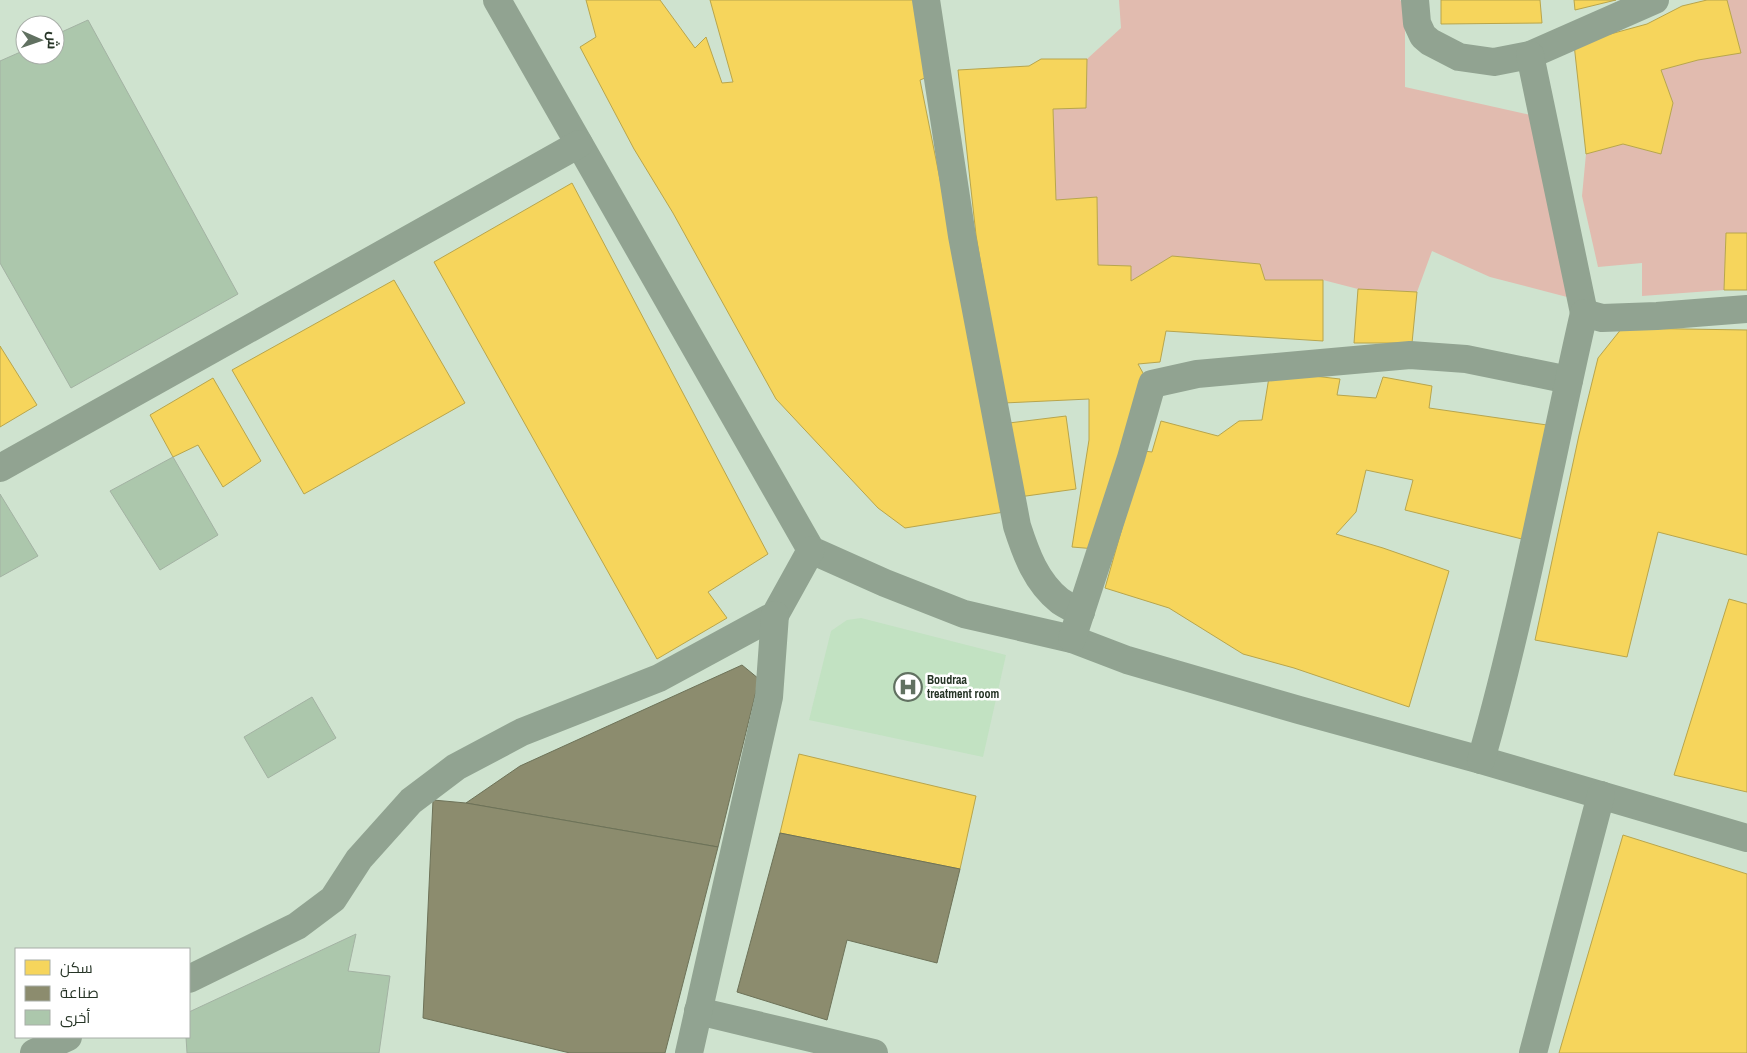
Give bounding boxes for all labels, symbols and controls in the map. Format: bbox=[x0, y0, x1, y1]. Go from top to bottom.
north arrow bbox=[15, 15, 65, 65]
text: ش bbox=[44, 31, 62, 50]
hospital icon: Boudraa treatment room bbox=[893, 672, 923, 702]
place label: Boudraa treatment room bbox=[927, 672, 999, 702]
legend bbox=[15, 948, 190, 1038]
text: سكن bbox=[60, 957, 93, 978]
text: صناعة bbox=[60, 982, 99, 1003]
text: أخرى bbox=[60, 1007, 90, 1028]

